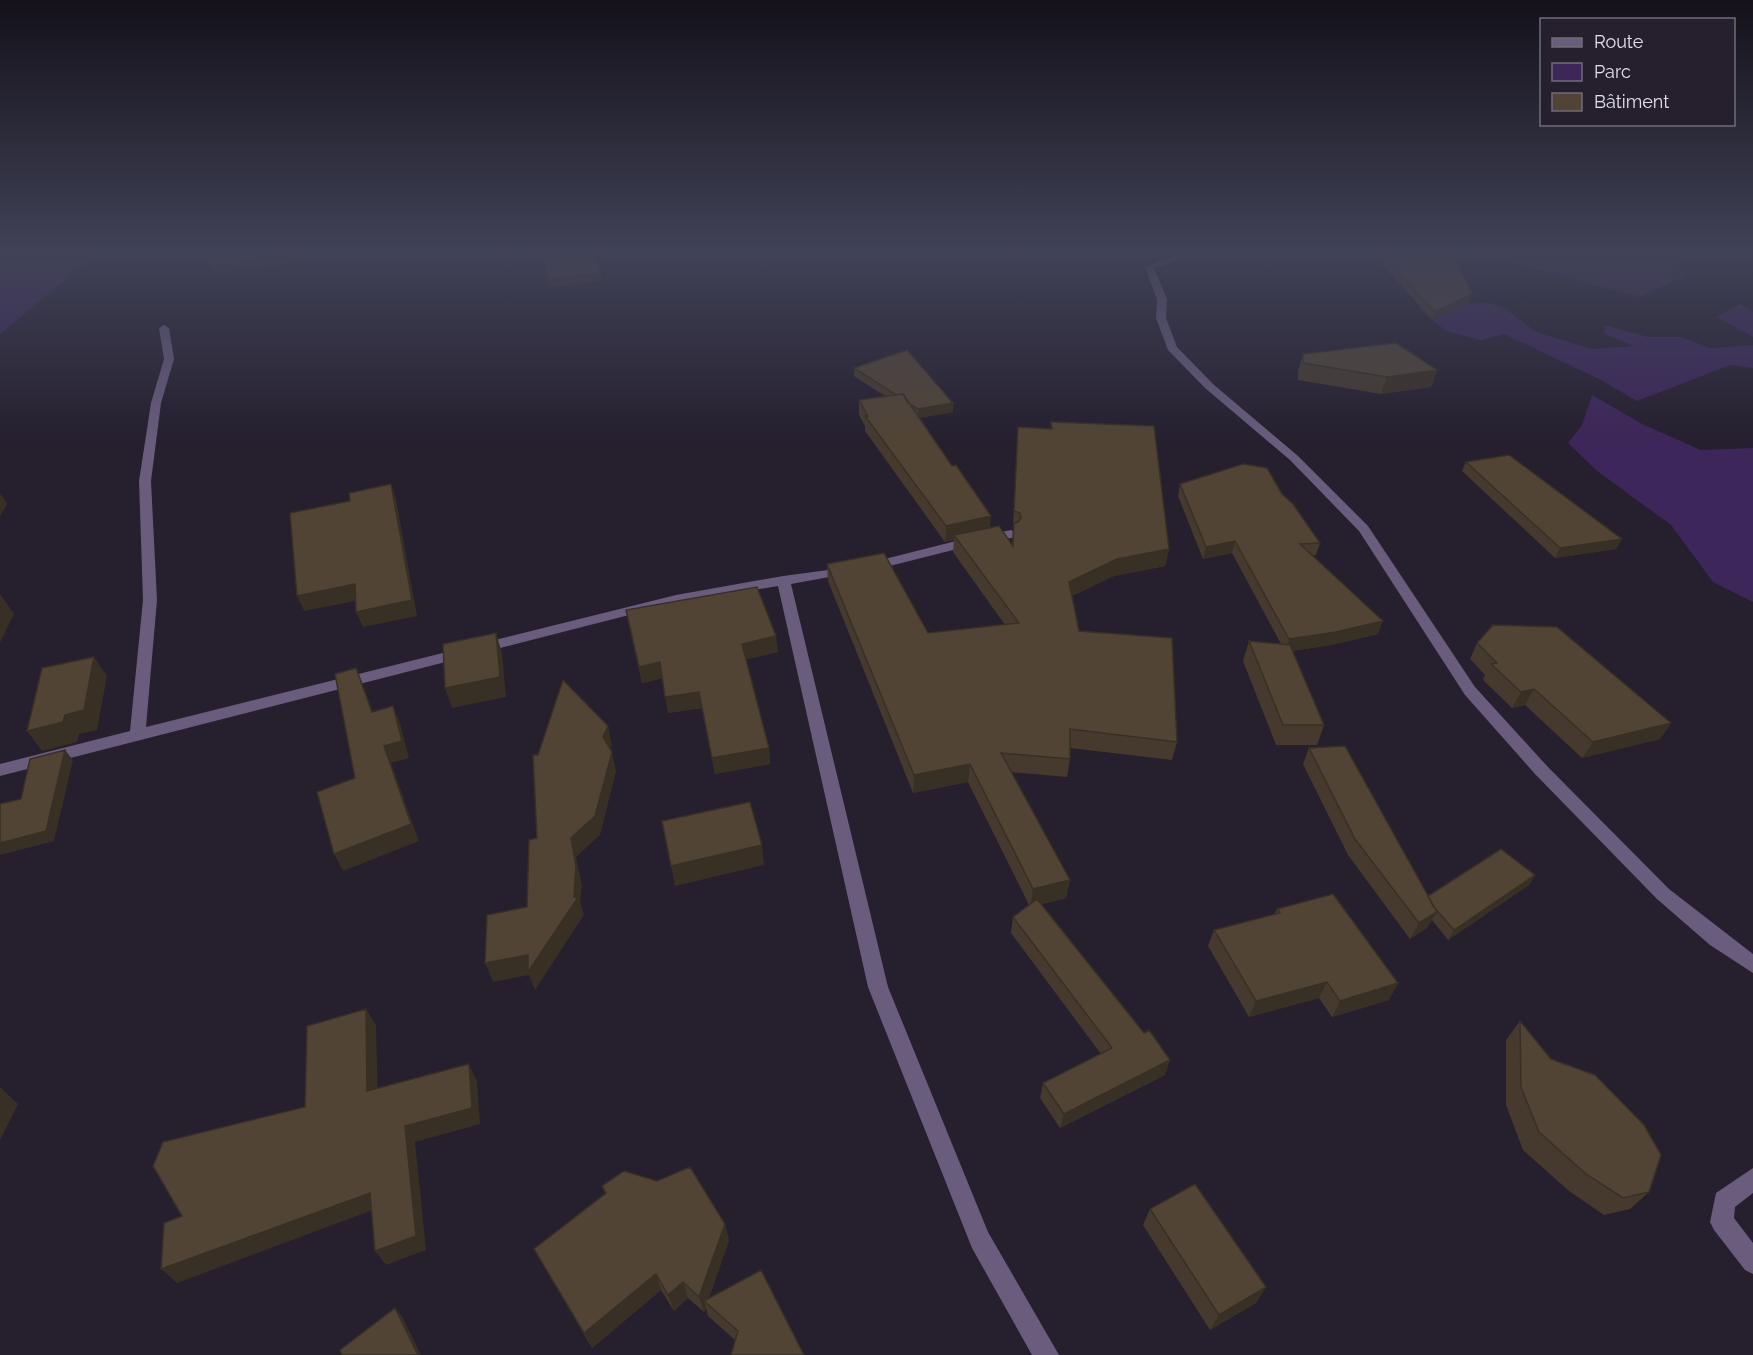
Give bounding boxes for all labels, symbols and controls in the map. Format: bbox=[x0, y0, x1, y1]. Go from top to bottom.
legend bbox=[1540, 18, 1735, 126]
text: Route bbox=[1594, 31, 1644, 52]
text: Parc bbox=[1594, 61, 1631, 82]
text: Bâtiment bbox=[1594, 91, 1669, 112]

